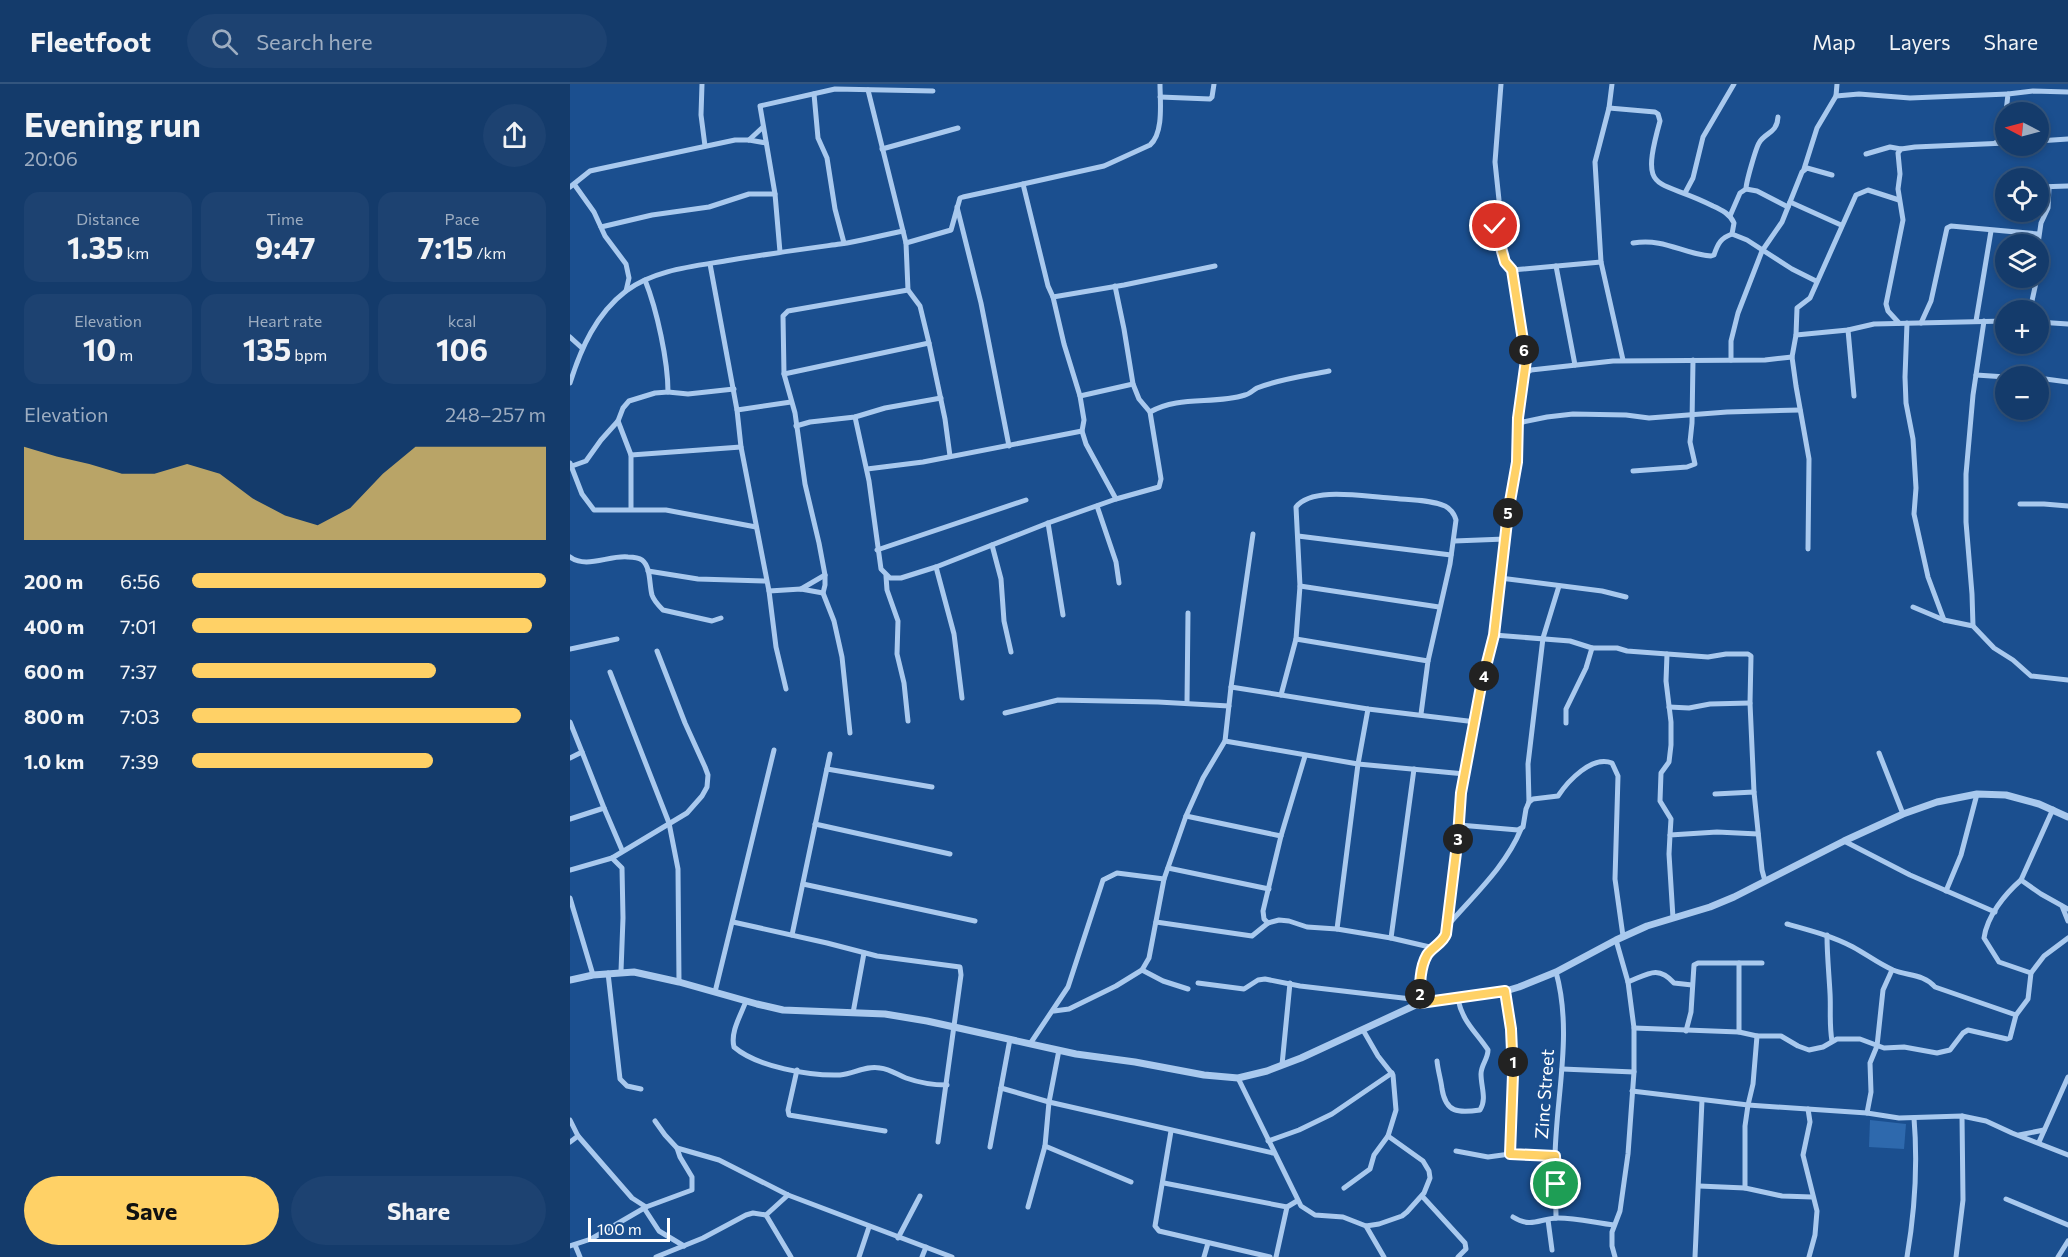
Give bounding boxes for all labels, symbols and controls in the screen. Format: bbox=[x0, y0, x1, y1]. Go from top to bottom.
search box bbox=[187, 14, 607, 68]
text: Fleetfoot bbox=[30, 24, 151, 58]
icon: search bbox=[208, 25, 241, 58]
text: Search here bbox=[256, 28, 373, 55]
text: Map bbox=[1812, 29, 1856, 54]
text: Layers bbox=[1889, 29, 1951, 54]
text: Share bbox=[1984, 29, 2038, 54]
north arrow bbox=[1995, 102, 2049, 156]
map controls bbox=[1995, 102, 2049, 420]
text: Evening run bbox=[24, 103, 201, 144]
button: share bbox=[483, 104, 546, 167]
text: 20:06 bbox=[24, 146, 78, 170]
button: locate bbox=[1995, 168, 2049, 222]
pin bbox=[1469, 200, 1520, 251]
text: Distance bbox=[76, 209, 140, 228]
text: Time bbox=[267, 209, 303, 228]
text: Pace bbox=[445, 209, 479, 228]
icon: check bbox=[1478, 209, 1511, 242]
text: 1.35 bbox=[67, 228, 123, 265]
text: 9:47 bbox=[255, 228, 315, 265]
text: 7:15 bbox=[418, 228, 473, 265]
button: layers bbox=[1995, 234, 2049, 288]
text: km bbox=[123, 243, 149, 262]
text: /km bbox=[473, 243, 506, 262]
button: + bbox=[1995, 300, 2049, 354]
text: Elevation bbox=[74, 311, 142, 330]
text: Heart rate bbox=[248, 311, 322, 330]
text: kcal bbox=[448, 311, 476, 330]
text: 10 bbox=[83, 330, 116, 367]
text: 135 bbox=[243, 330, 291, 367]
text: 106 bbox=[436, 330, 488, 367]
pin: 6 bbox=[1509, 335, 1539, 365]
text: 6 bbox=[1519, 340, 1529, 359]
text: m bbox=[116, 345, 133, 364]
text: bpm bbox=[291, 345, 327, 364]
button: − bbox=[1995, 366, 2049, 420]
text: Elevation bbox=[24, 402, 109, 426]
text: 248–257 m bbox=[445, 402, 546, 426]
pin: 5 bbox=[1493, 498, 1523, 528]
text: 5 bbox=[1503, 503, 1513, 522]
text: 200 m bbox=[24, 569, 83, 593]
text: 6:56 bbox=[120, 569, 161, 593]
text: 400 m bbox=[24, 614, 84, 638]
text: 7:01 bbox=[120, 614, 157, 638]
text: 600 m bbox=[24, 659, 84, 683]
text: 7:37 bbox=[120, 659, 157, 683]
pin: 4 bbox=[1469, 661, 1499, 691]
text: 4 bbox=[1479, 666, 1489, 685]
text: 800 m bbox=[24, 704, 84, 728]
text: 7:03 bbox=[120, 704, 160, 728]
text: 1.0 km bbox=[24, 749, 84, 773]
text: 7:39 bbox=[120, 749, 159, 773]
pin: 3 bbox=[1443, 824, 1473, 854]
text: 3 bbox=[1453, 829, 1463, 848]
pin: 2 bbox=[1405, 979, 1435, 1009]
text: 2 bbox=[1415, 984, 1425, 1003]
pin: 1 bbox=[1498, 1047, 1528, 1077]
street label: Zinc Street bbox=[1530, 1048, 1558, 1140]
text: 1 bbox=[1509, 1052, 1517, 1071]
pin bbox=[1530, 1158, 1581, 1209]
icon: arrive bbox=[1539, 1167, 1572, 1200]
button: Save bbox=[24, 1176, 279, 1245]
button: Share bbox=[291, 1176, 546, 1245]
scale bar bbox=[588, 1215, 670, 1242]
text: 100 m bbox=[597, 1219, 642, 1238]

